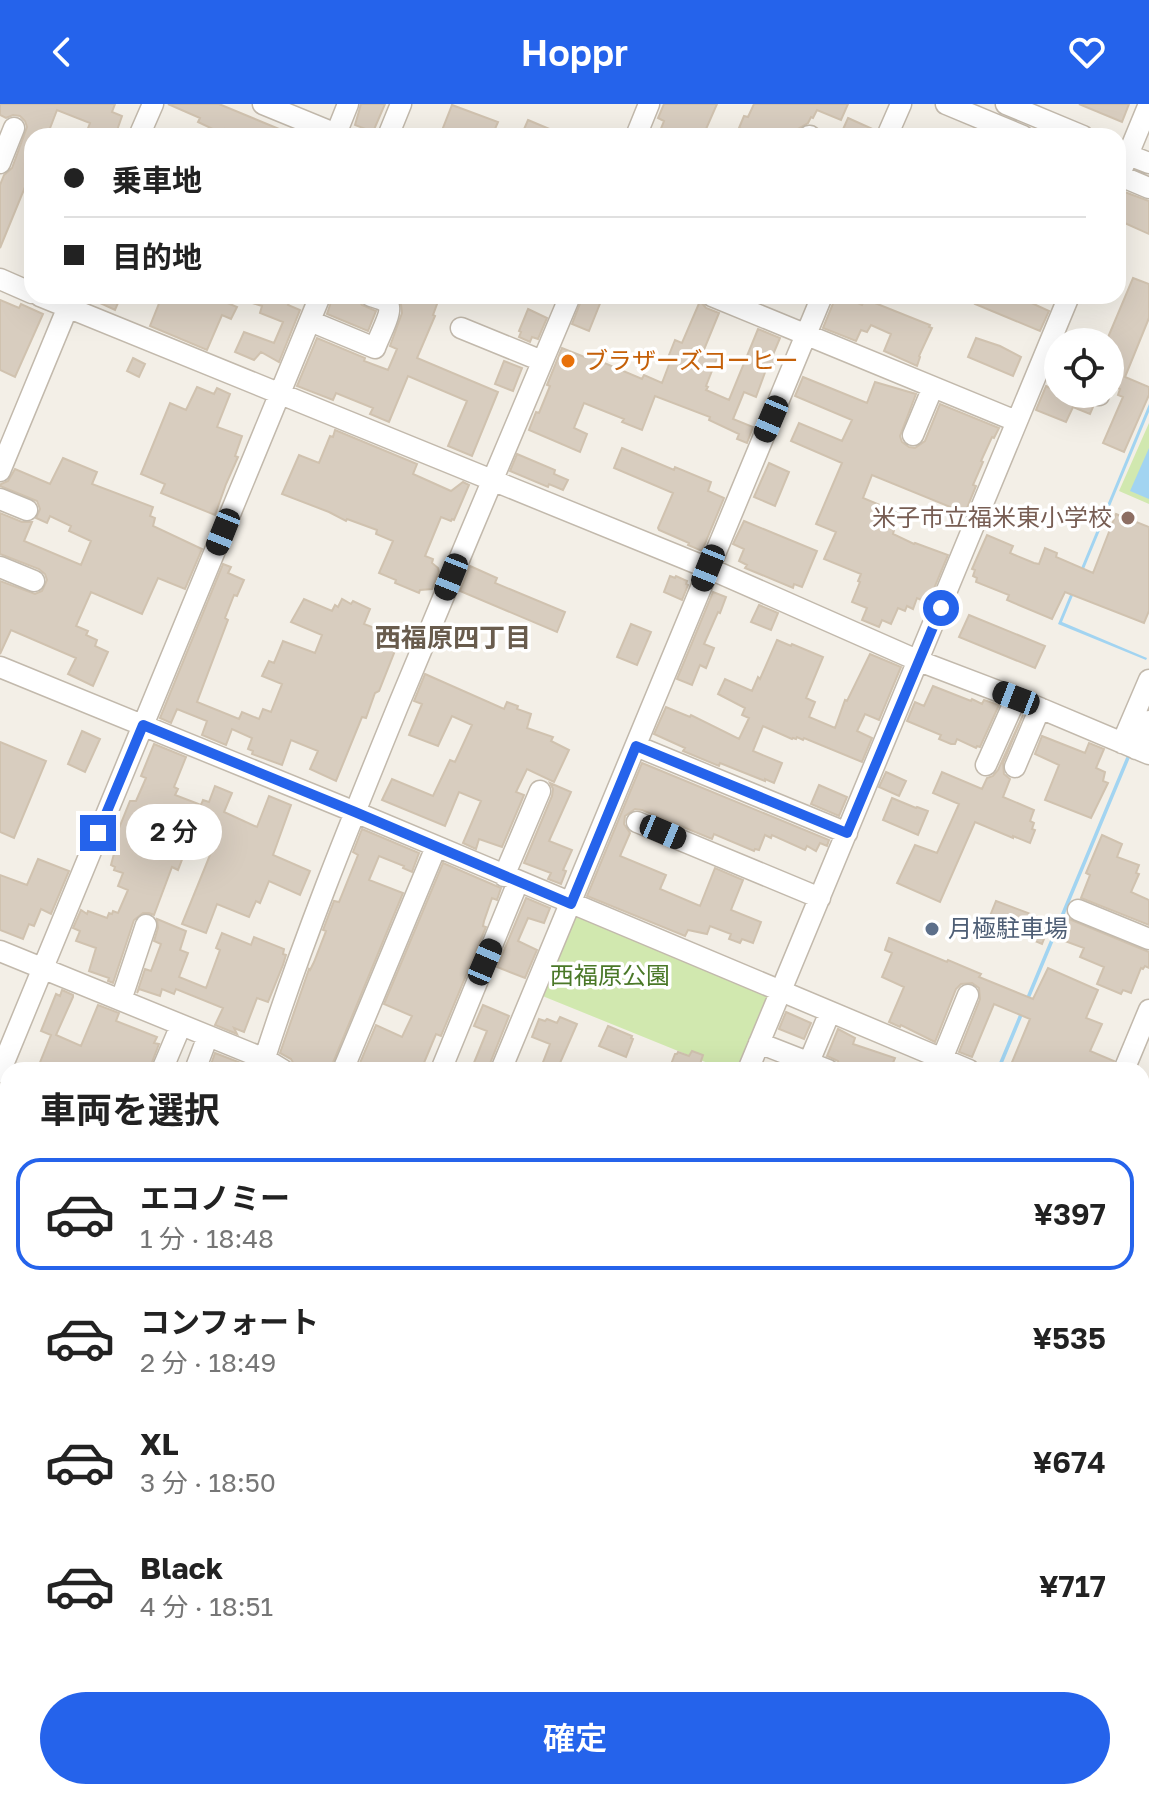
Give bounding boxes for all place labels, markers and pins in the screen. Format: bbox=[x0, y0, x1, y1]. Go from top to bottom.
place label: ブラザーズコーヒー bbox=[584, 345, 799, 374]
marker: ブラザーズコーヒー bbox=[559, 352, 577, 370]
place label: 米子市立福米東小学校 bbox=[872, 502, 1112, 531]
marker: 米子市立福米東小学校 bbox=[1119, 509, 1137, 527]
place label: 月極駐車場 bbox=[948, 913, 1068, 942]
marker: 月極駐車場 bbox=[923, 920, 941, 938]

